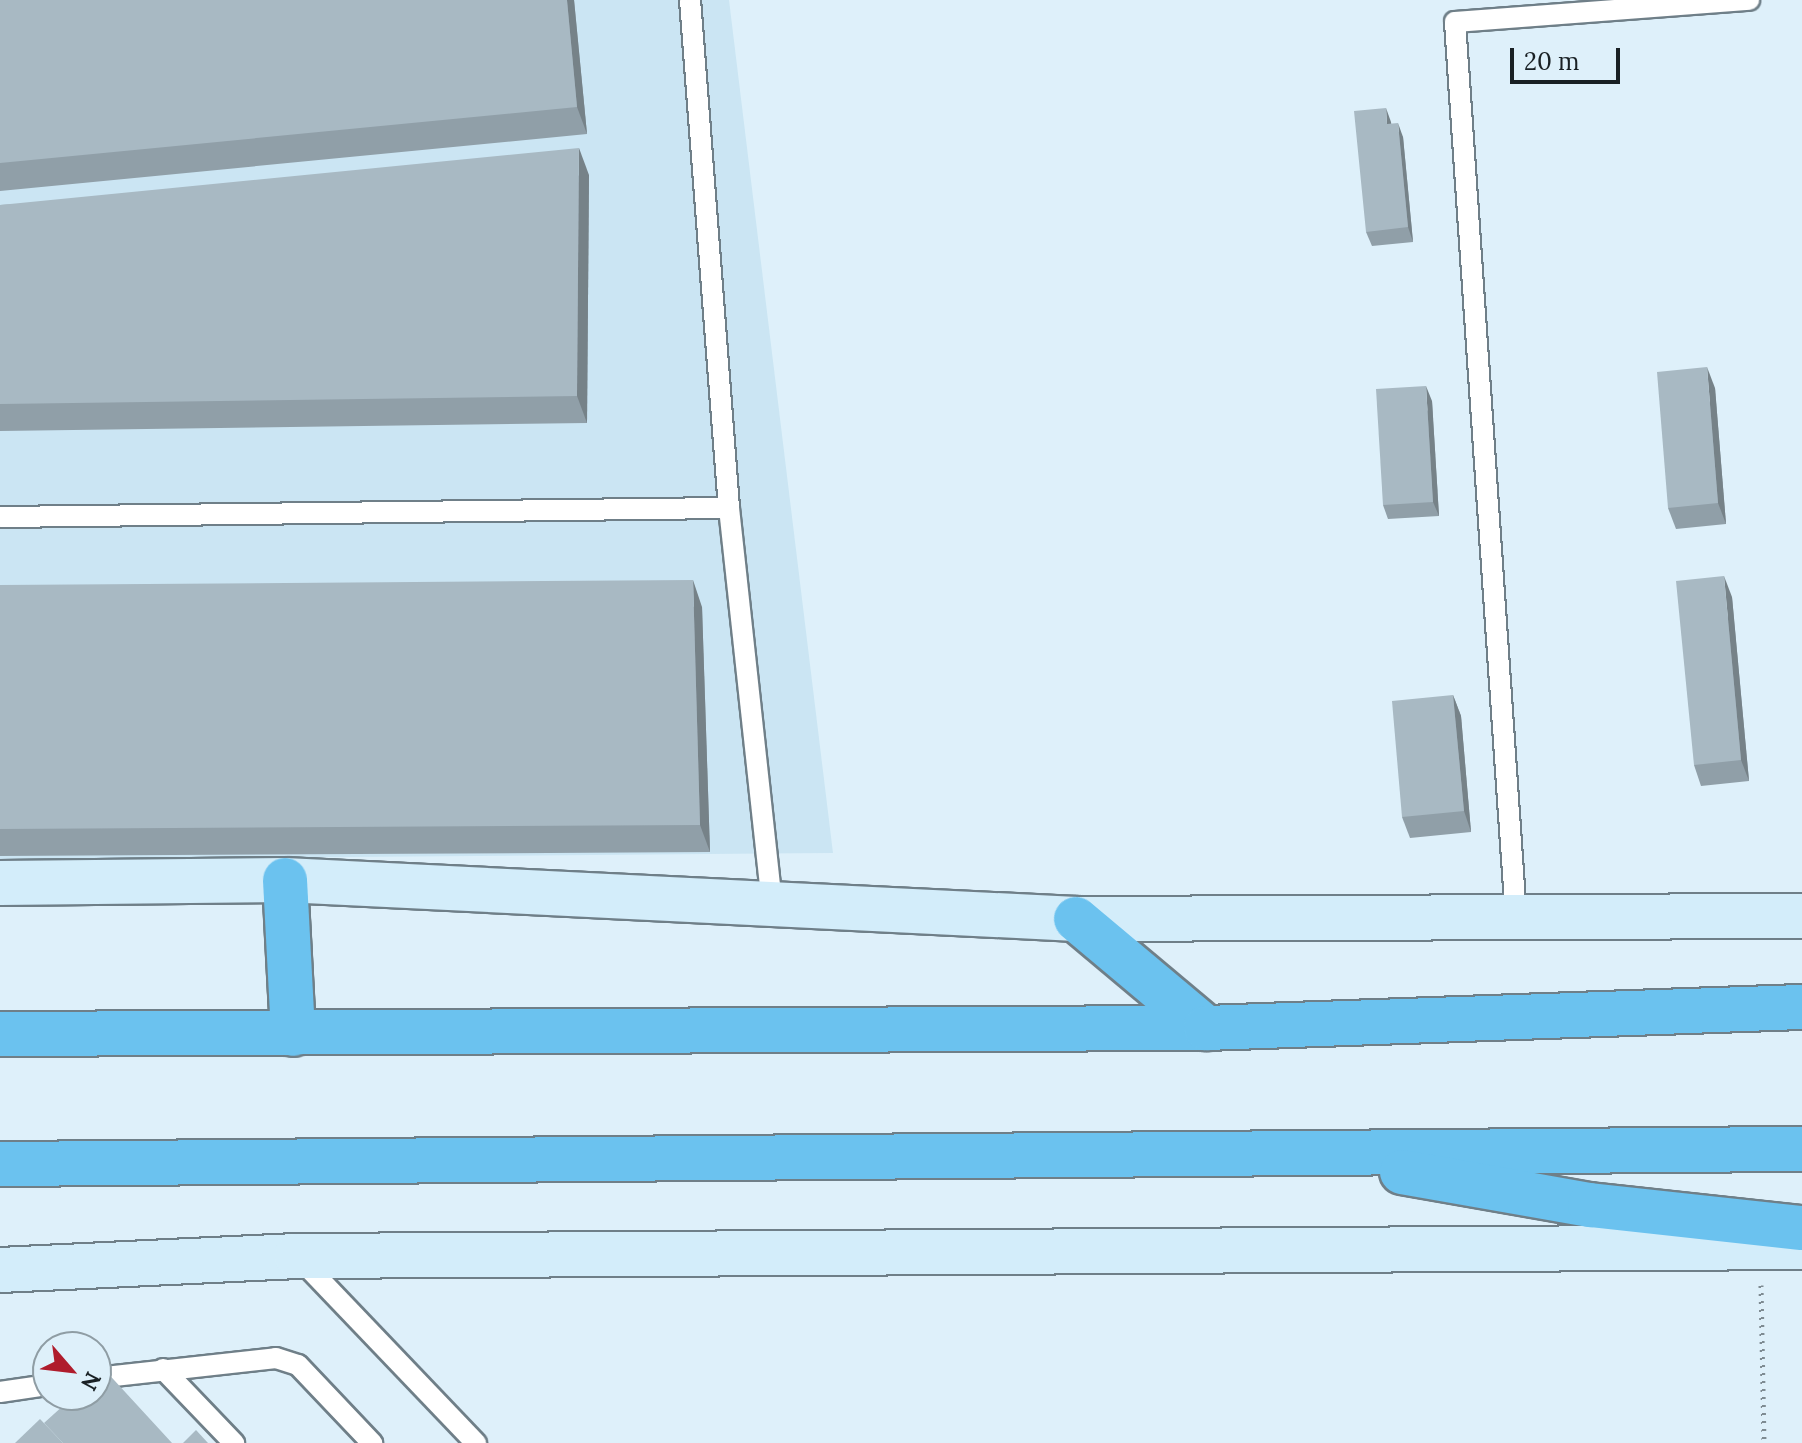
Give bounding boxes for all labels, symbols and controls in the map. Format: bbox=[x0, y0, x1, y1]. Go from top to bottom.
scale bar bbox=[1514, 32, 1624, 82]
text: 20 m bbox=[1524, 46, 1580, 77]
north arrow bbox=[32, 1331, 112, 1411]
text: N bbox=[75, 1367, 108, 1395]

